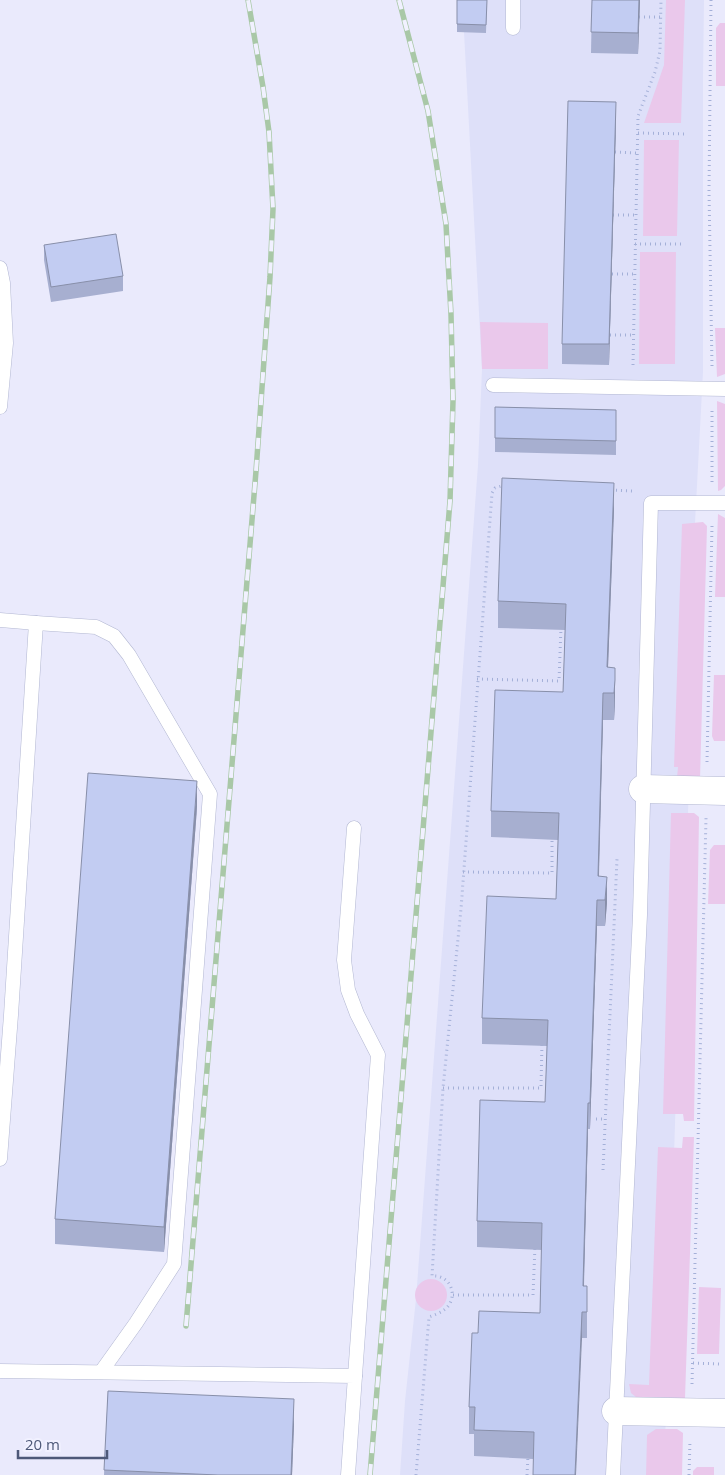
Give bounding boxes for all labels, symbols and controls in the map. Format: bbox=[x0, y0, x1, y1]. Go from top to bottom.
scale bar bbox=[18, 1428, 106, 1460]
text: 20 m bbox=[25, 1434, 60, 1454]

